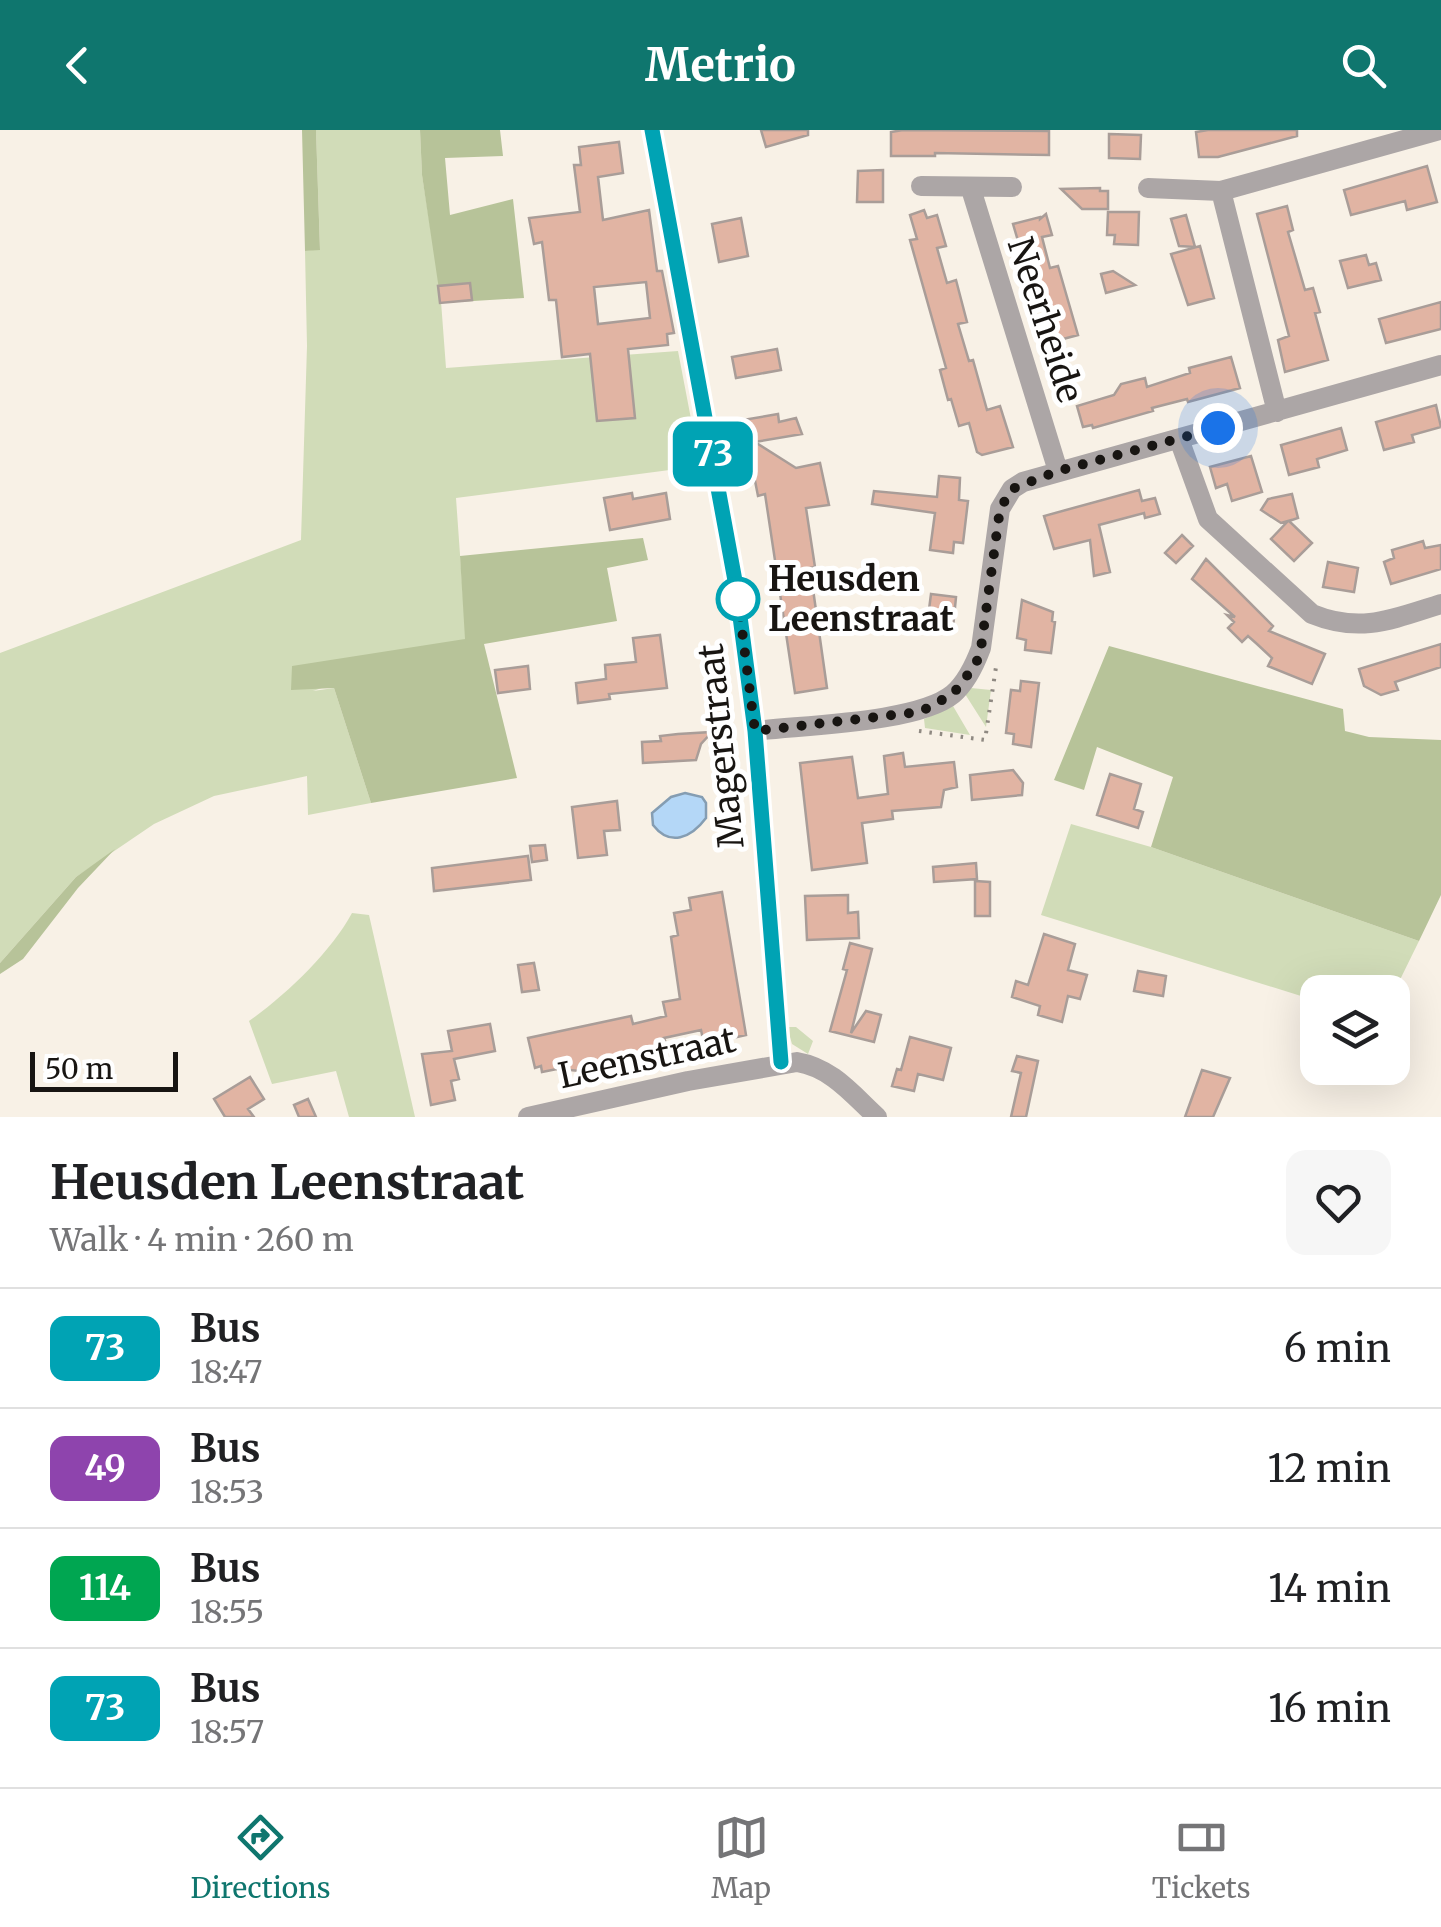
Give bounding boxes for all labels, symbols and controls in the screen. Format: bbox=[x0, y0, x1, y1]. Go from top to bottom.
text: Metrio bbox=[645, 37, 796, 93]
icon: back bbox=[50, 38, 105, 93]
icon: search bbox=[1336, 38, 1391, 93]
street label: Neerheide bbox=[998, 232, 1092, 408]
your location bbox=[1193, 403, 1243, 453]
line badge: 73 bbox=[668, 422, 758, 486]
text: 73 bbox=[693, 432, 733, 476]
place label: Heusden Leenstraat bbox=[768, 557, 954, 641]
marker: Heusden Leenstraat bbox=[717, 578, 759, 620]
street label: Magerstraat bbox=[688, 641, 754, 850]
map controls bbox=[1300, 975, 1410, 1085]
button: layers bbox=[1300, 975, 1410, 1085]
street label: Leenstraat bbox=[554, 1018, 740, 1098]
scale bar bbox=[30, 1047, 178, 1091]
text: 50 m bbox=[45, 1051, 113, 1087]
button: heart bbox=[1286, 1150, 1391, 1255]
text: Heusden Leenstraat bbox=[50, 1152, 524, 1212]
text: Walk · 4 min · 260 m bbox=[50, 1220, 354, 1260]
text: Bus bbox=[190, 1305, 260, 1352]
text: 6 min bbox=[1284, 1325, 1391, 1372]
text: 73 bbox=[85, 1326, 125, 1370]
text: 18:47 bbox=[190, 1352, 263, 1392]
text: Bus bbox=[190, 1425, 260, 1472]
text: 12 min bbox=[1268, 1445, 1391, 1492]
text: 49 bbox=[84, 1446, 126, 1490]
text: 18:53 bbox=[190, 1472, 264, 1512]
text: Bus bbox=[190, 1545, 260, 1592]
text: 14 min bbox=[1268, 1565, 1391, 1612]
text: 114 bbox=[79, 1566, 131, 1610]
text: 18:55 bbox=[190, 1592, 264, 1632]
text: Bus bbox=[190, 1665, 260, 1712]
text: 16 min bbox=[1268, 1685, 1391, 1732]
text: 73 bbox=[85, 1686, 125, 1730]
text: 18:57 bbox=[190, 1712, 264, 1752]
tab: Directions bbox=[190, 1810, 330, 1906]
tab: Map bbox=[711, 1810, 771, 1906]
tab: Tickets bbox=[1152, 1810, 1251, 1906]

